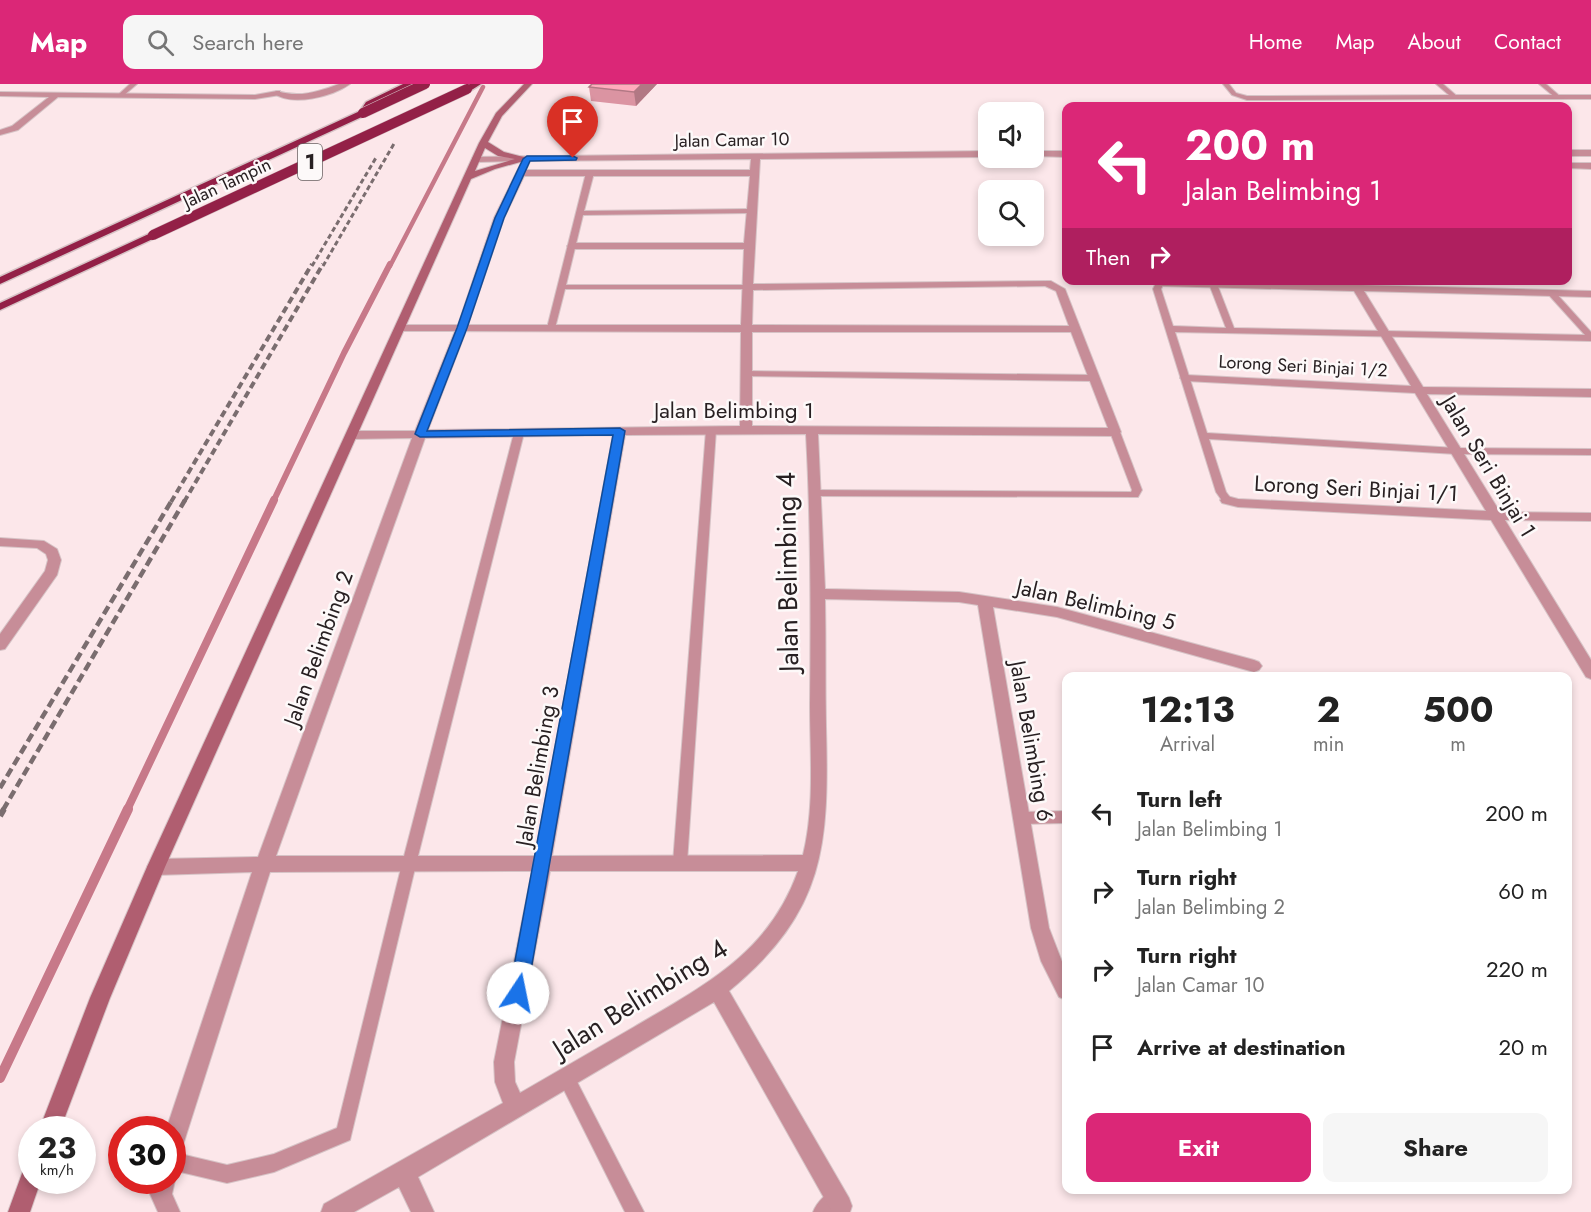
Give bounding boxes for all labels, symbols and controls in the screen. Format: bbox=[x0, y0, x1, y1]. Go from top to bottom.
search box bbox=[123, 15, 543, 69]
text: Map bbox=[30, 22, 87, 63]
icon: search bbox=[144, 26, 177, 59]
text: Search here bbox=[192, 26, 304, 58]
text: Home bbox=[1249, 27, 1302, 57]
text: Map bbox=[1335, 27, 1375, 57]
text: About bbox=[1408, 27, 1461, 57]
text: Contact bbox=[1494, 27, 1561, 57]
pin bbox=[547, 96, 598, 158]
map controls bbox=[978, 102, 1044, 246]
button: sound bbox=[978, 102, 1044, 168]
icon: arrive bbox=[556, 105, 589, 138]
text: 200 m bbox=[1185, 115, 1315, 176]
street label: Jalan Camar 10 bbox=[672, 126, 790, 154]
icon: left bbox=[1086, 126, 1164, 204]
road number: 1 bbox=[298, 144, 322, 180]
street label: Jalan Tampin bbox=[177, 151, 275, 216]
text: Jalan Belimbing 1 bbox=[1185, 171, 1381, 210]
button: search bbox=[978, 180, 1044, 246]
icon: right bbox=[1143, 240, 1176, 273]
text: Then bbox=[1086, 241, 1131, 273]
street label: Lorong Seri Binjai 1/2 bbox=[1218, 349, 1388, 383]
street label: Jalan Seri Binjai 1 bbox=[1432, 386, 1544, 543]
street label: Jalan Belimbing 1 bbox=[651, 394, 814, 426]
street label: Lorong Seri Binjai 1/1 bbox=[1253, 467, 1459, 509]
street label: Jalan Belimbing 4 bbox=[766, 472, 808, 675]
street label: Jalan Belimbing 2 bbox=[274, 566, 361, 733]
street label: Jalan Belimbing 5 bbox=[1010, 569, 1179, 638]
street label: Jalan Belimbing 6 bbox=[1002, 655, 1062, 824]
street label: Jalan Belimbing 3 bbox=[507, 683, 567, 852]
text: 12:13 bbox=[1140, 683, 1235, 735]
text: 2 bbox=[1317, 683, 1340, 735]
text: 500 bbox=[1423, 683, 1494, 735]
text: Arrival bbox=[1160, 730, 1215, 759]
text: min bbox=[1313, 730, 1344, 759]
text: m bbox=[1450, 730, 1466, 759]
text: Turn left bbox=[1137, 783, 1222, 815]
icon: left bbox=[1086, 797, 1119, 830]
text: 200 m bbox=[1485, 797, 1548, 829]
text: Jalan Belimbing 1 bbox=[1137, 815, 1283, 844]
text: Turn right bbox=[1137, 861, 1237, 893]
icon: right bbox=[1086, 875, 1119, 908]
text: 60 m bbox=[1498, 875, 1548, 907]
text: Jalan Belimbing 2 bbox=[1137, 893, 1285, 922]
street label: Jalan Belimbing 4 bbox=[542, 928, 735, 1069]
text: Turn right bbox=[1137, 939, 1237, 971]
icon: right bbox=[1086, 953, 1119, 986]
text: 220 m bbox=[1486, 953, 1548, 985]
position arrow bbox=[486, 961, 550, 1025]
text: Jalan Camar 10 bbox=[1137, 971, 1265, 1000]
icon: arrive bbox=[1086, 1031, 1119, 1064]
text: Arrive at destination bbox=[1137, 1031, 1346, 1063]
text: 20 m bbox=[1499, 1031, 1548, 1063]
button: Exit bbox=[1086, 1113, 1311, 1182]
button: Share bbox=[1323, 1113, 1548, 1182]
speed limit sign: 30 bbox=[108, 1116, 186, 1194]
text: 23 bbox=[38, 1126, 76, 1169]
text: km/h bbox=[40, 1159, 74, 1181]

